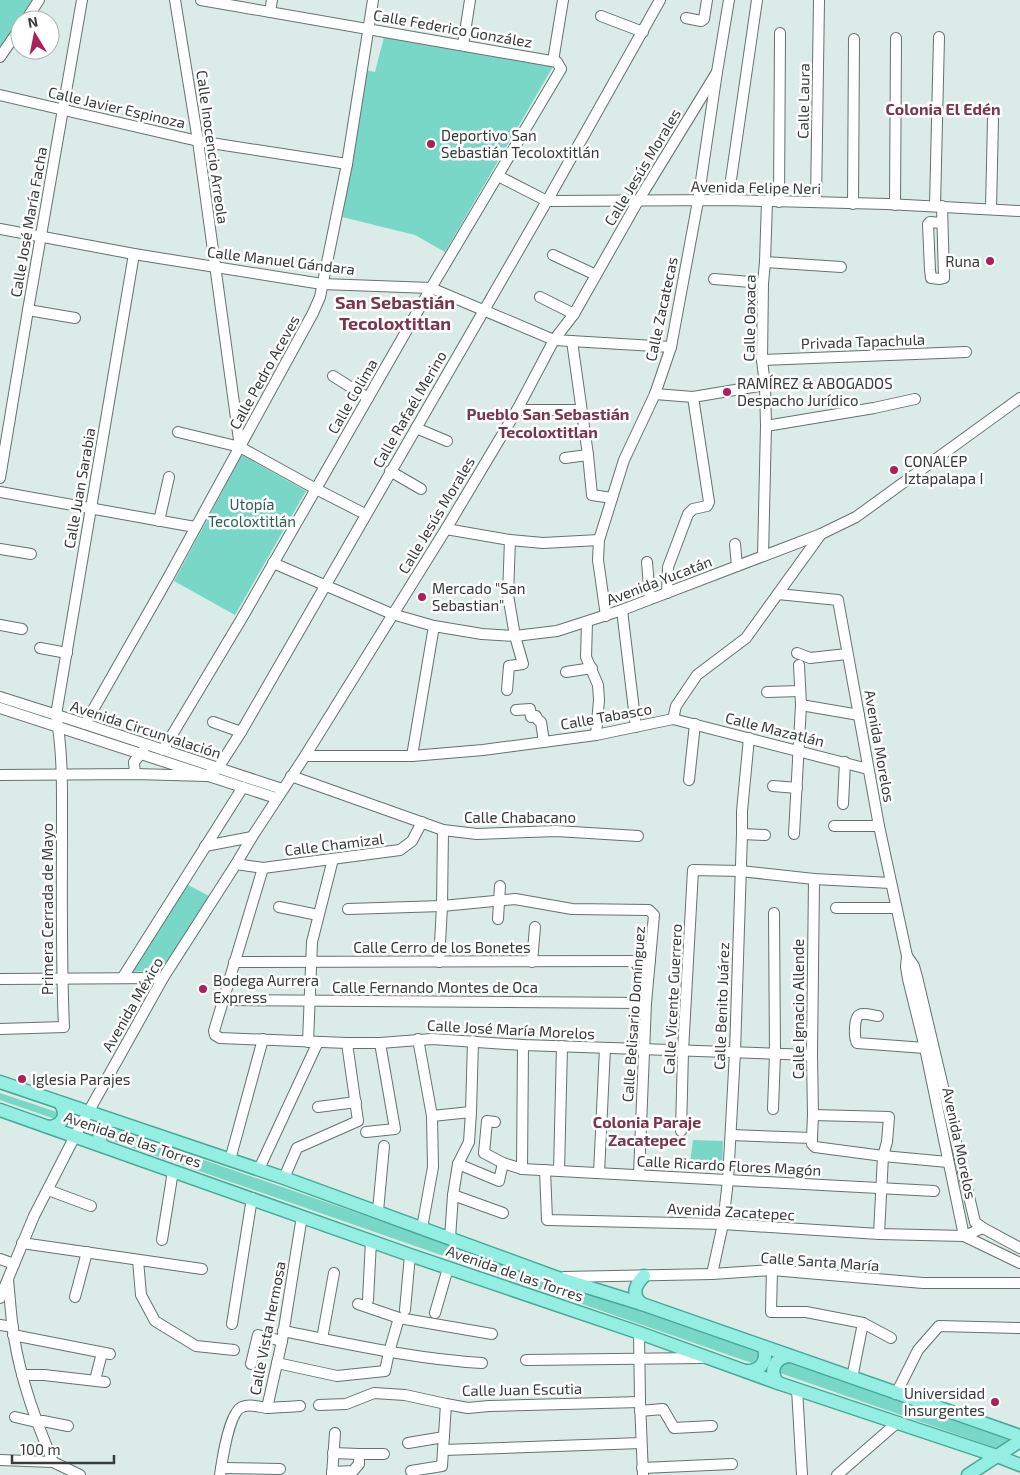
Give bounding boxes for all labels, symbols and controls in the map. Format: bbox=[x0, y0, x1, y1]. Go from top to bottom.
street label: Calle Federico González bbox=[372, 5, 534, 51]
north arrow bbox=[10, 10, 60, 60]
text: N bbox=[26, 12, 39, 31]
street label: Calle Laura bbox=[793, 63, 813, 139]
street label: Calle Inocencio Arreola bbox=[193, 69, 233, 225]
street label: Calle Javier Espinoza bbox=[47, 82, 187, 132]
district label: Colonia El Edén bbox=[885, 99, 1001, 118]
street label: Calle Jesús Morales bbox=[600, 105, 684, 229]
place label: Deportivo San Sebastián Tecoloxtitlán bbox=[441, 126, 599, 161]
marker: Deportivo San Sebastián Tecoloxtitlán bbox=[425, 138, 437, 150]
street label: Calle José María Facha bbox=[6, 145, 50, 299]
street label: Avenida Felipe Neri bbox=[691, 177, 821, 197]
street label: Calle Manuel Gándara bbox=[206, 242, 356, 278]
place label: Runa bbox=[945, 252, 980, 270]
street label: Calle Zacatecas bbox=[641, 255, 681, 363]
marker: Runa bbox=[984, 255, 996, 267]
street label: Calle Oaxaca bbox=[739, 274, 759, 362]
district label: San Sebastián Tecoloxtitlan bbox=[335, 291, 455, 334]
street label: Calle Pedro Aceves bbox=[225, 312, 303, 432]
street label: Privada Tapachula bbox=[801, 330, 925, 352]
street label: Calle Rafaél Merino bbox=[368, 347, 450, 471]
street label: Calle Colima bbox=[323, 355, 381, 437]
place label: RAMÍREZ & ABOGADOS Despacho Jurídico bbox=[737, 374, 893, 409]
marker: RAMÍREZ & ABOGADOS Despacho Jurídico bbox=[721, 386, 733, 398]
district label: Pueblo San Sebastián Tecoloxtitlan bbox=[467, 404, 629, 441]
street label: Calle Juan Sarabia bbox=[60, 426, 98, 550]
place label: CONALEP Iztapalapa I bbox=[904, 452, 983, 487]
street label: Calle Jesús Morales bbox=[394, 453, 478, 577]
marker: CONALEP Iztapalapa I bbox=[888, 464, 900, 476]
park label: Utopía Tecoloxtitlán bbox=[208, 495, 296, 530]
street label: Avenida Yucatán bbox=[604, 552, 714, 608]
place label: Mercado "San Sebastian" bbox=[432, 579, 526, 614]
marker: Mercado "San Sebastian" bbox=[416, 591, 428, 603]
street label: Avenida Morelos bbox=[861, 688, 899, 804]
street label: Avenida Circunvalación bbox=[68, 696, 224, 762]
street label: Calle Tabasco bbox=[559, 699, 653, 733]
street label: Calle Mazatlán bbox=[724, 708, 826, 750]
street label: Calle Chabacano bbox=[464, 808, 576, 826]
street label: Primera Cerrada de Mayo bbox=[38, 823, 56, 995]
street label: Calle Chamizal bbox=[283, 829, 385, 859]
street label: Calle Vicente Guerrero bbox=[659, 923, 685, 1075]
street label: Calle Belisario Domínguez bbox=[618, 925, 648, 1103]
street label: Calle Cerro de los Bonetes bbox=[353, 938, 531, 956]
street label: Calle Ignacio Allende bbox=[789, 939, 807, 1079]
street label: Calle Benito Juárez bbox=[710, 942, 732, 1070]
street label: Avenida México bbox=[98, 954, 166, 1054]
place label: Bodega Aurrera Express bbox=[213, 971, 319, 1006]
street label: Calle Fernando Montes de Oca bbox=[332, 978, 538, 996]
marker: Bodega Aurrera Express bbox=[197, 983, 209, 995]
street label: Calle José María Morelos bbox=[426, 1016, 596, 1042]
place label: Iglesia Parajes bbox=[32, 1070, 130, 1089]
marker: Iglesia Parajes bbox=[16, 1073, 28, 1085]
street label: Avenida Morelos bbox=[939, 1086, 981, 1200]
street label: Avenida de las Torres bbox=[62, 1107, 204, 1171]
district label: Colonia Paraje Zacatepec bbox=[593, 1112, 701, 1149]
street label: Calle Ricardo Flores Magón bbox=[636, 1151, 822, 1179]
street label: Avenida Zacatepec bbox=[667, 1199, 795, 1223]
street label: Avenida de las Torres bbox=[444, 1241, 586, 1305]
street label: Calle Santa María bbox=[760, 1248, 880, 1274]
street label: Calle Vista Hermosa bbox=[245, 1259, 289, 1397]
street label: Calle Juan Escutia bbox=[462, 1379, 582, 1399]
place label: Universidad Insurgentes bbox=[904, 1384, 985, 1419]
marker: Universidad Insurgentes bbox=[989, 1396, 1001, 1408]
scale bar bbox=[12, 1432, 115, 1464]
text: 100 m bbox=[20, 1440, 61, 1458]

